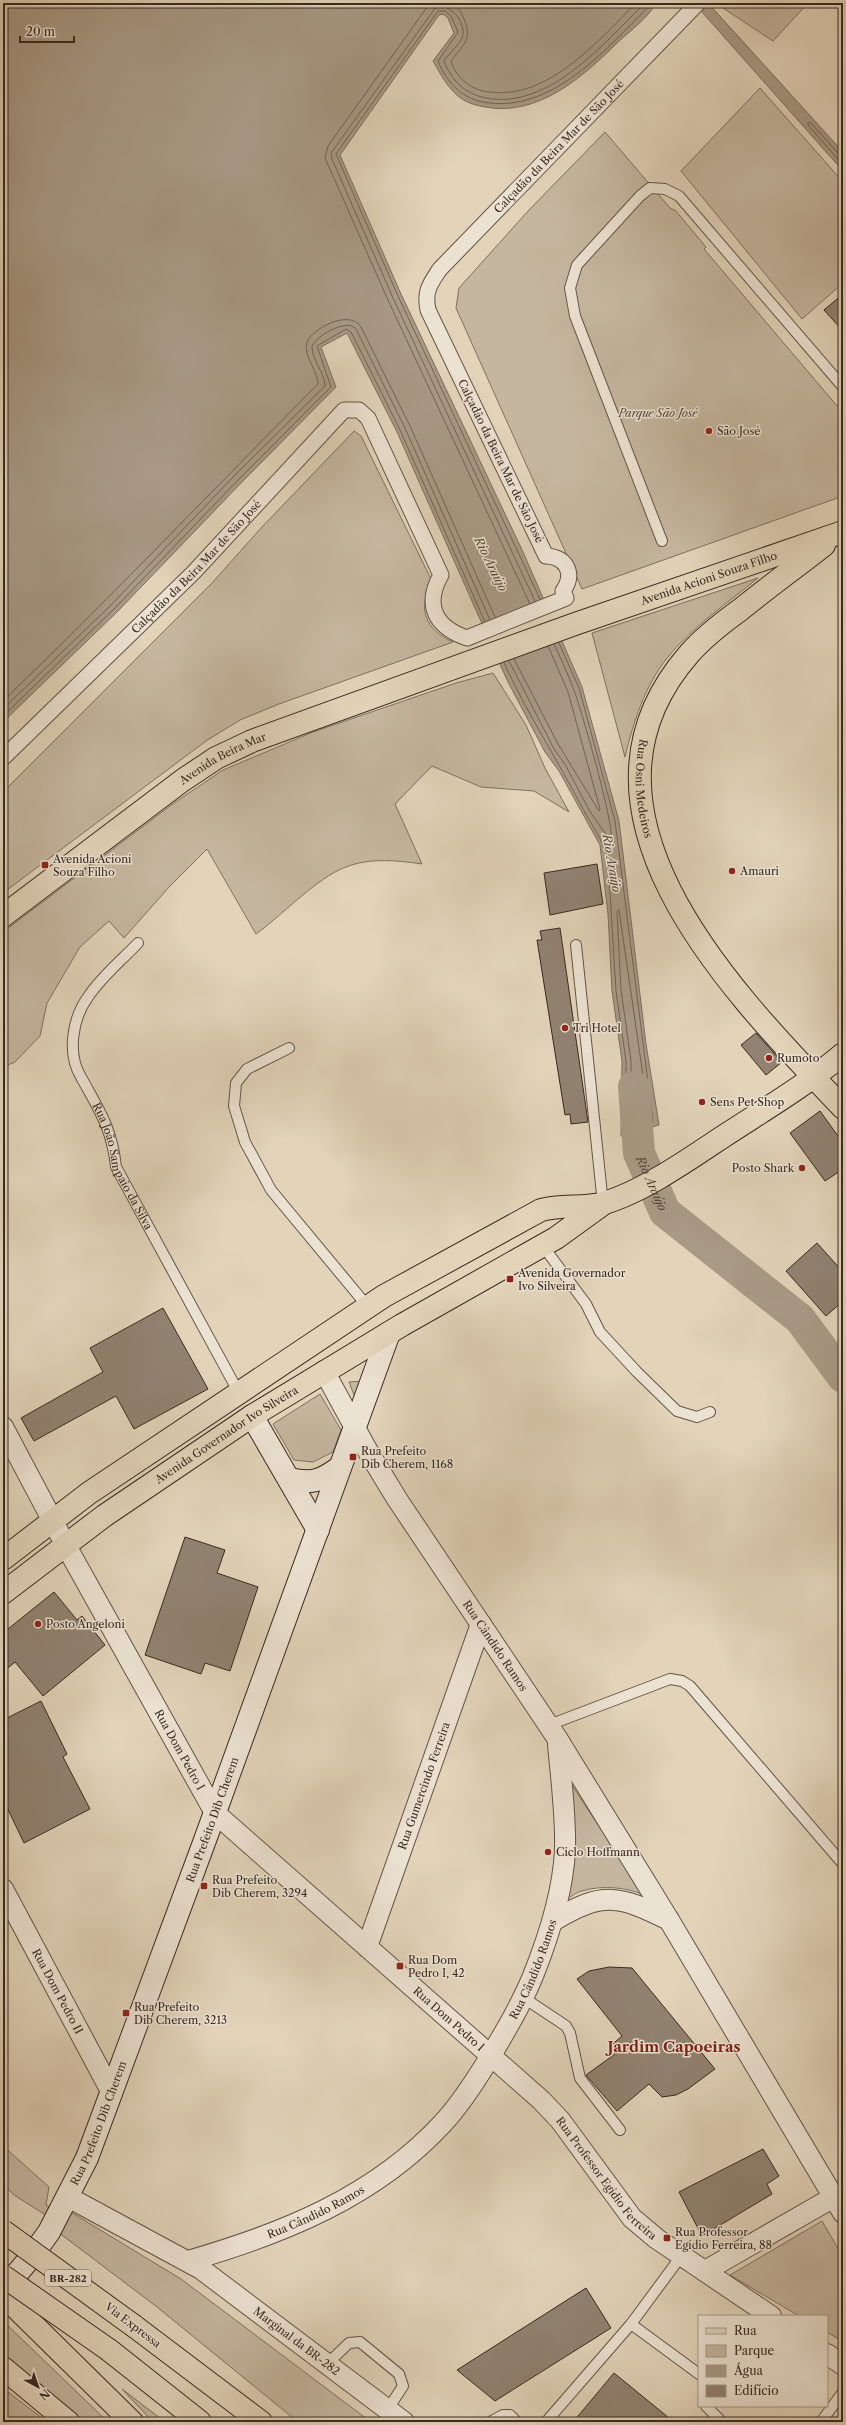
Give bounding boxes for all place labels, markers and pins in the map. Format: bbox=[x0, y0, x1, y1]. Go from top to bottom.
place label: São José bbox=[717, 424, 760, 438]
marker: São José bbox=[704, 426, 714, 436]
place label: Avenida Acioni Souza Filho bbox=[52, 852, 132, 879]
marker: Avenida Acioni Souza Filho bbox=[40, 860, 50, 870]
place label: Amauri bbox=[739, 864, 780, 878]
marker: Amauri bbox=[727, 866, 737, 876]
place label: Tri Hotel bbox=[573, 1021, 621, 1035]
marker: Tri Hotel bbox=[560, 1023, 570, 1033]
place label: Rumoto bbox=[777, 1051, 820, 1065]
marker: Rumoto bbox=[764, 1053, 774, 1063]
place label: Sens Pet Shop bbox=[710, 1095, 785, 1109]
marker: Sens Pet Shop bbox=[697, 1097, 707, 1107]
place label: Posto Shark bbox=[732, 1161, 795, 1175]
marker: Posto Shark bbox=[797, 1163, 807, 1173]
place label: Avenida Governador Ivo Silveira bbox=[517, 1266, 626, 1293]
marker: Avenida Governador Ivo Silveira bbox=[505, 1274, 515, 1284]
place label: Rua Prefeito Dib Cherem, 1168 bbox=[361, 1444, 453, 1471]
marker: Rua Prefeito Dib Cherem, 1168 bbox=[348, 1452, 358, 1462]
place label: Posto Angeloni bbox=[46, 1617, 125, 1631]
marker: Posto Angeloni bbox=[33, 1619, 43, 1629]
place label: Ciclo Hoffmann bbox=[556, 1845, 640, 1859]
marker: Ciclo Hoffmann bbox=[543, 1847, 553, 1857]
place label: Rua Prefeito Dib Cherem, 3294 bbox=[212, 1873, 307, 1900]
marker: Rua Prefeito Dib Cherem, 3294 bbox=[199, 1881, 209, 1891]
place label: Rua Dom Pedro I, 42 bbox=[408, 1953, 465, 1980]
marker: Rua Dom Pedro I, 42 bbox=[395, 1961, 405, 1971]
place label: Rua Prefeito Dib Cherem, 3213 bbox=[134, 2000, 227, 2027]
marker: Rua Prefeito Dib Cherem, 3213 bbox=[121, 2008, 131, 2018]
place label: Rua Professor Egídio Ferreira, 88 bbox=[675, 2225, 772, 2252]
marker: Rua Professor Egídio Ferreira, 88 bbox=[662, 2233, 672, 2243]

